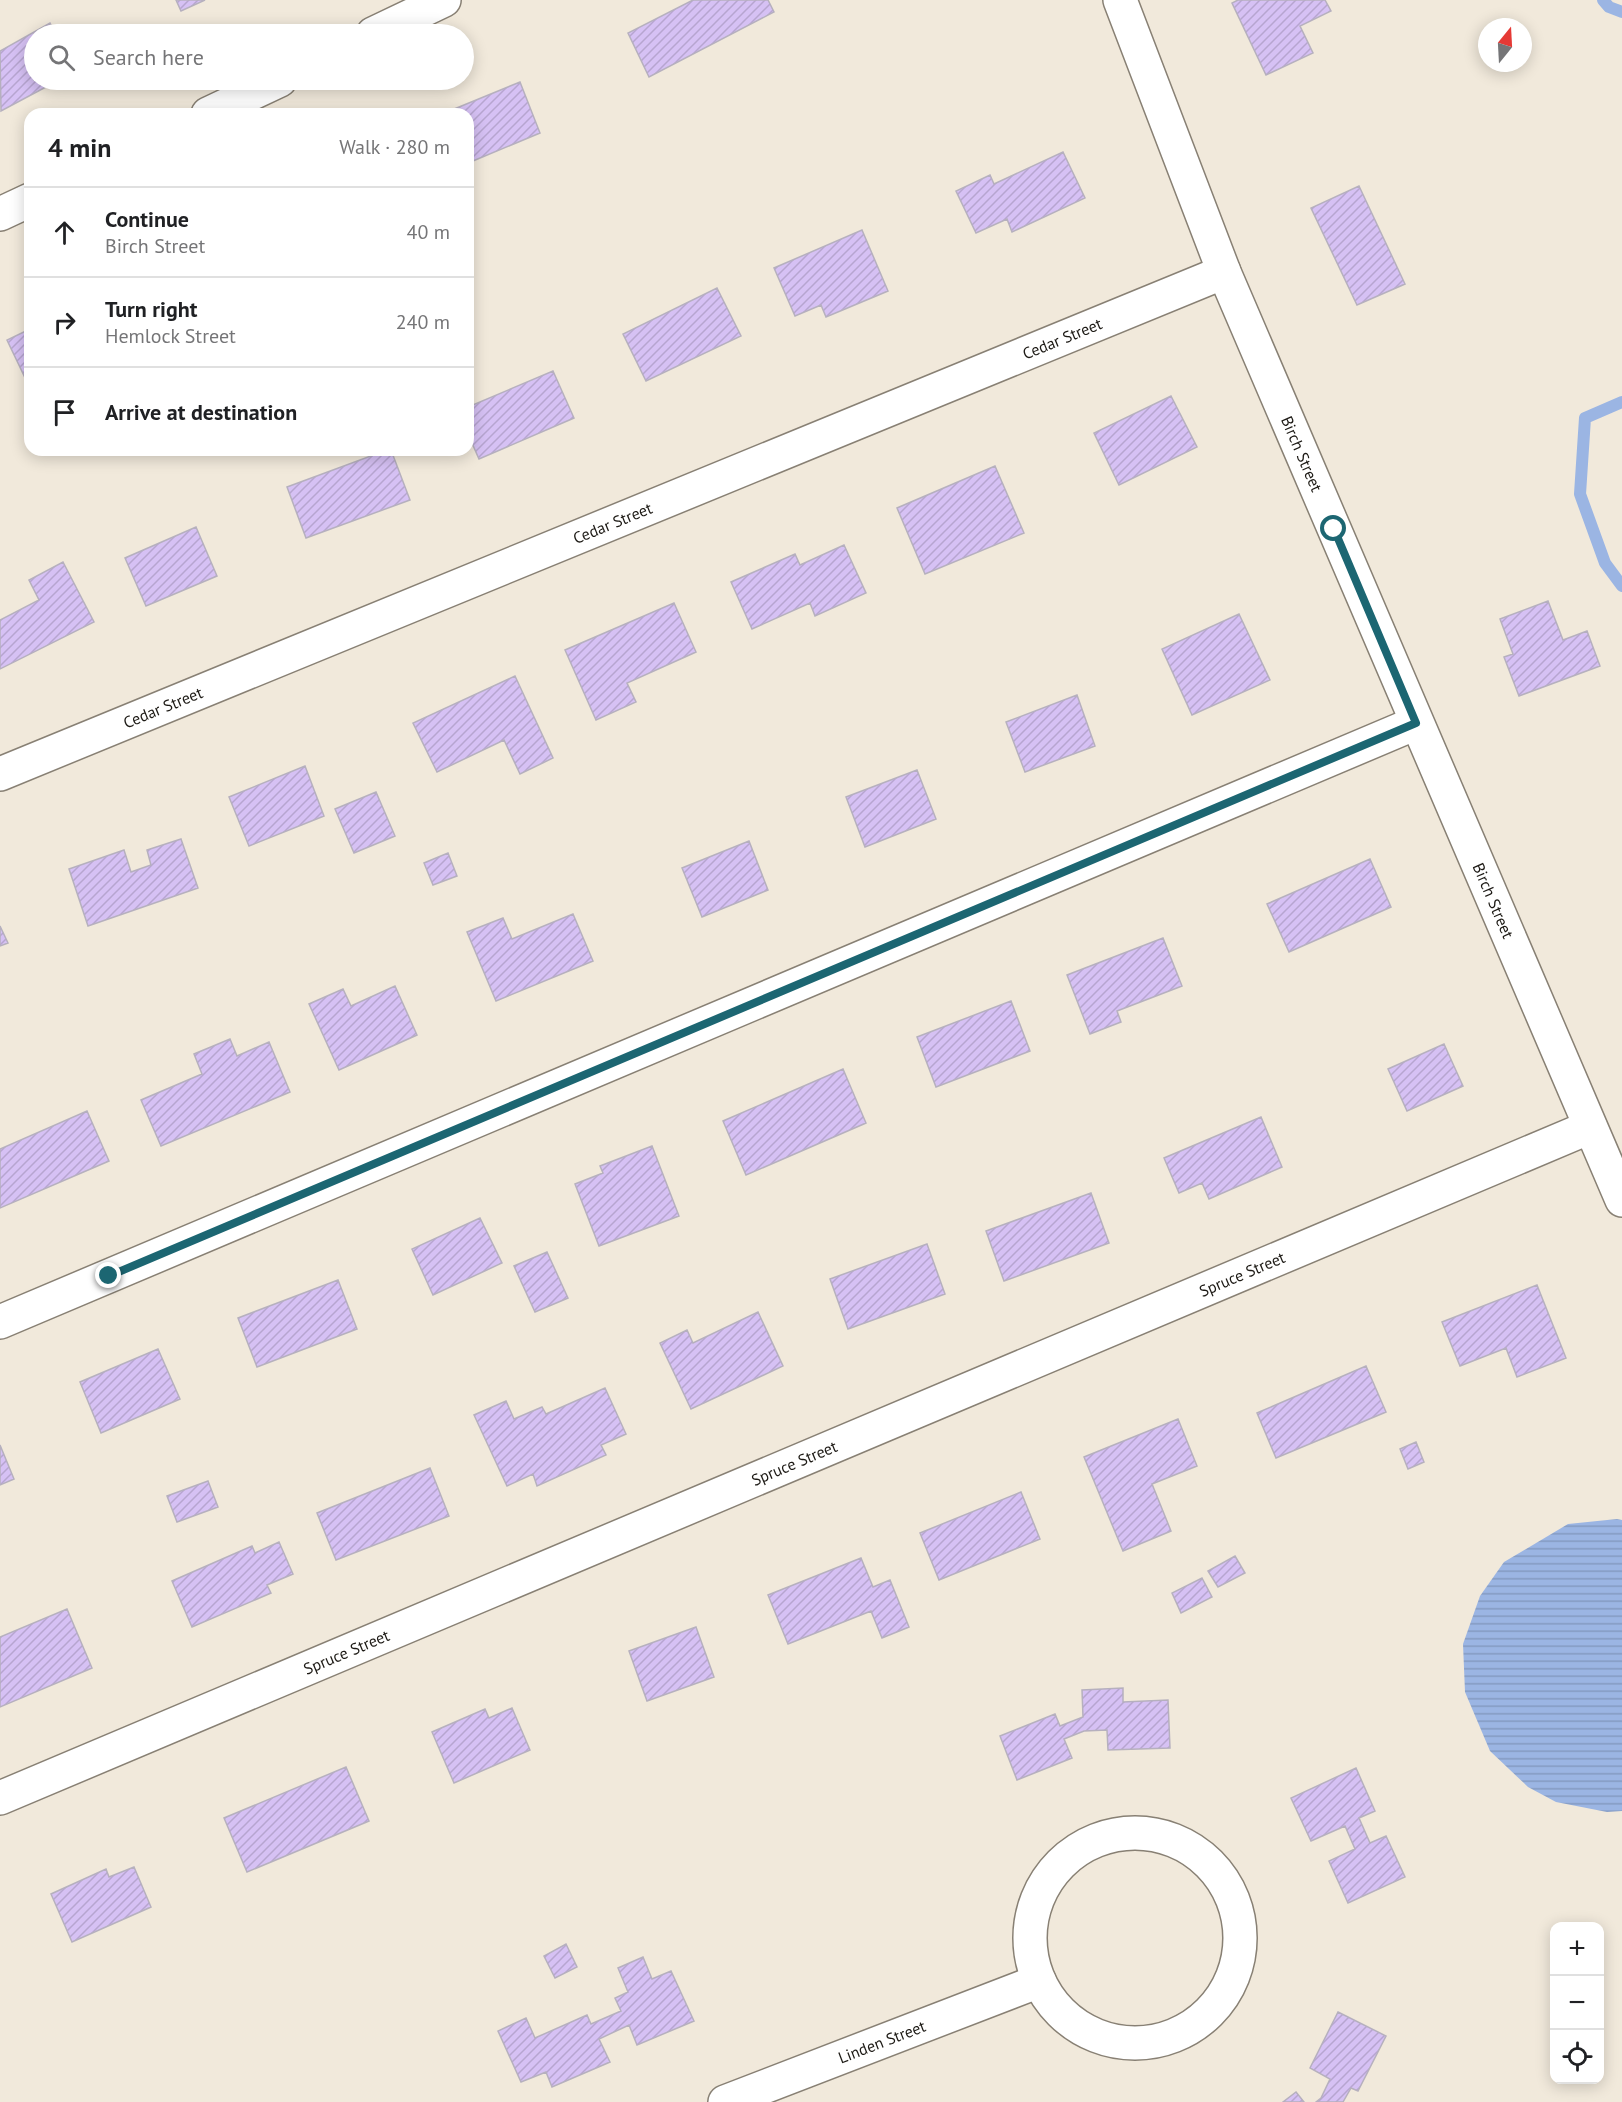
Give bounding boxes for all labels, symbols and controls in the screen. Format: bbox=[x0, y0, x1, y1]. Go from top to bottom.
north arrow bbox=[1478, 18, 1532, 72]
search box bbox=[24, 24, 474, 90]
icon: search bbox=[45, 41, 78, 74]
text: Search here bbox=[93, 43, 204, 71]
text: 4 min bbox=[48, 131, 111, 164]
text: Walk · 280 m bbox=[339, 134, 450, 160]
text: Continue bbox=[105, 205, 189, 233]
icon: ahead bbox=[48, 216, 81, 249]
text: 40 m bbox=[407, 219, 450, 245]
text: Birch Street bbox=[105, 233, 205, 259]
text: Turn right bbox=[105, 295, 197, 323]
icon: right bbox=[48, 306, 81, 339]
text: 240 m bbox=[396, 309, 450, 335]
street label: Cedar Street bbox=[1020, 313, 1105, 364]
text: Hemlock Street bbox=[105, 323, 236, 349]
icon: arrive bbox=[48, 396, 81, 429]
text: Arrive at destination bbox=[105, 398, 297, 426]
street label: Birch Street bbox=[1277, 413, 1327, 495]
street label: Cedar Street bbox=[570, 497, 656, 548]
route start bbox=[1320, 515, 1346, 541]
street label: Cedar Street bbox=[120, 682, 206, 732]
street label: Birch Street bbox=[1469, 860, 1519, 942]
street label: Spruce Street bbox=[1196, 1247, 1288, 1301]
route end bbox=[95, 1262, 121, 1288]
street label: Spruce Street bbox=[748, 1436, 841, 1490]
street label: Spruce Street bbox=[300, 1625, 393, 1679]
map controls bbox=[1550, 1922, 1604, 2084]
button: + bbox=[1550, 1922, 1604, 1976]
button: − bbox=[1550, 1976, 1604, 2030]
street label: Linden Street bbox=[835, 2016, 929, 2067]
button: locate bbox=[1550, 2030, 1604, 2084]

